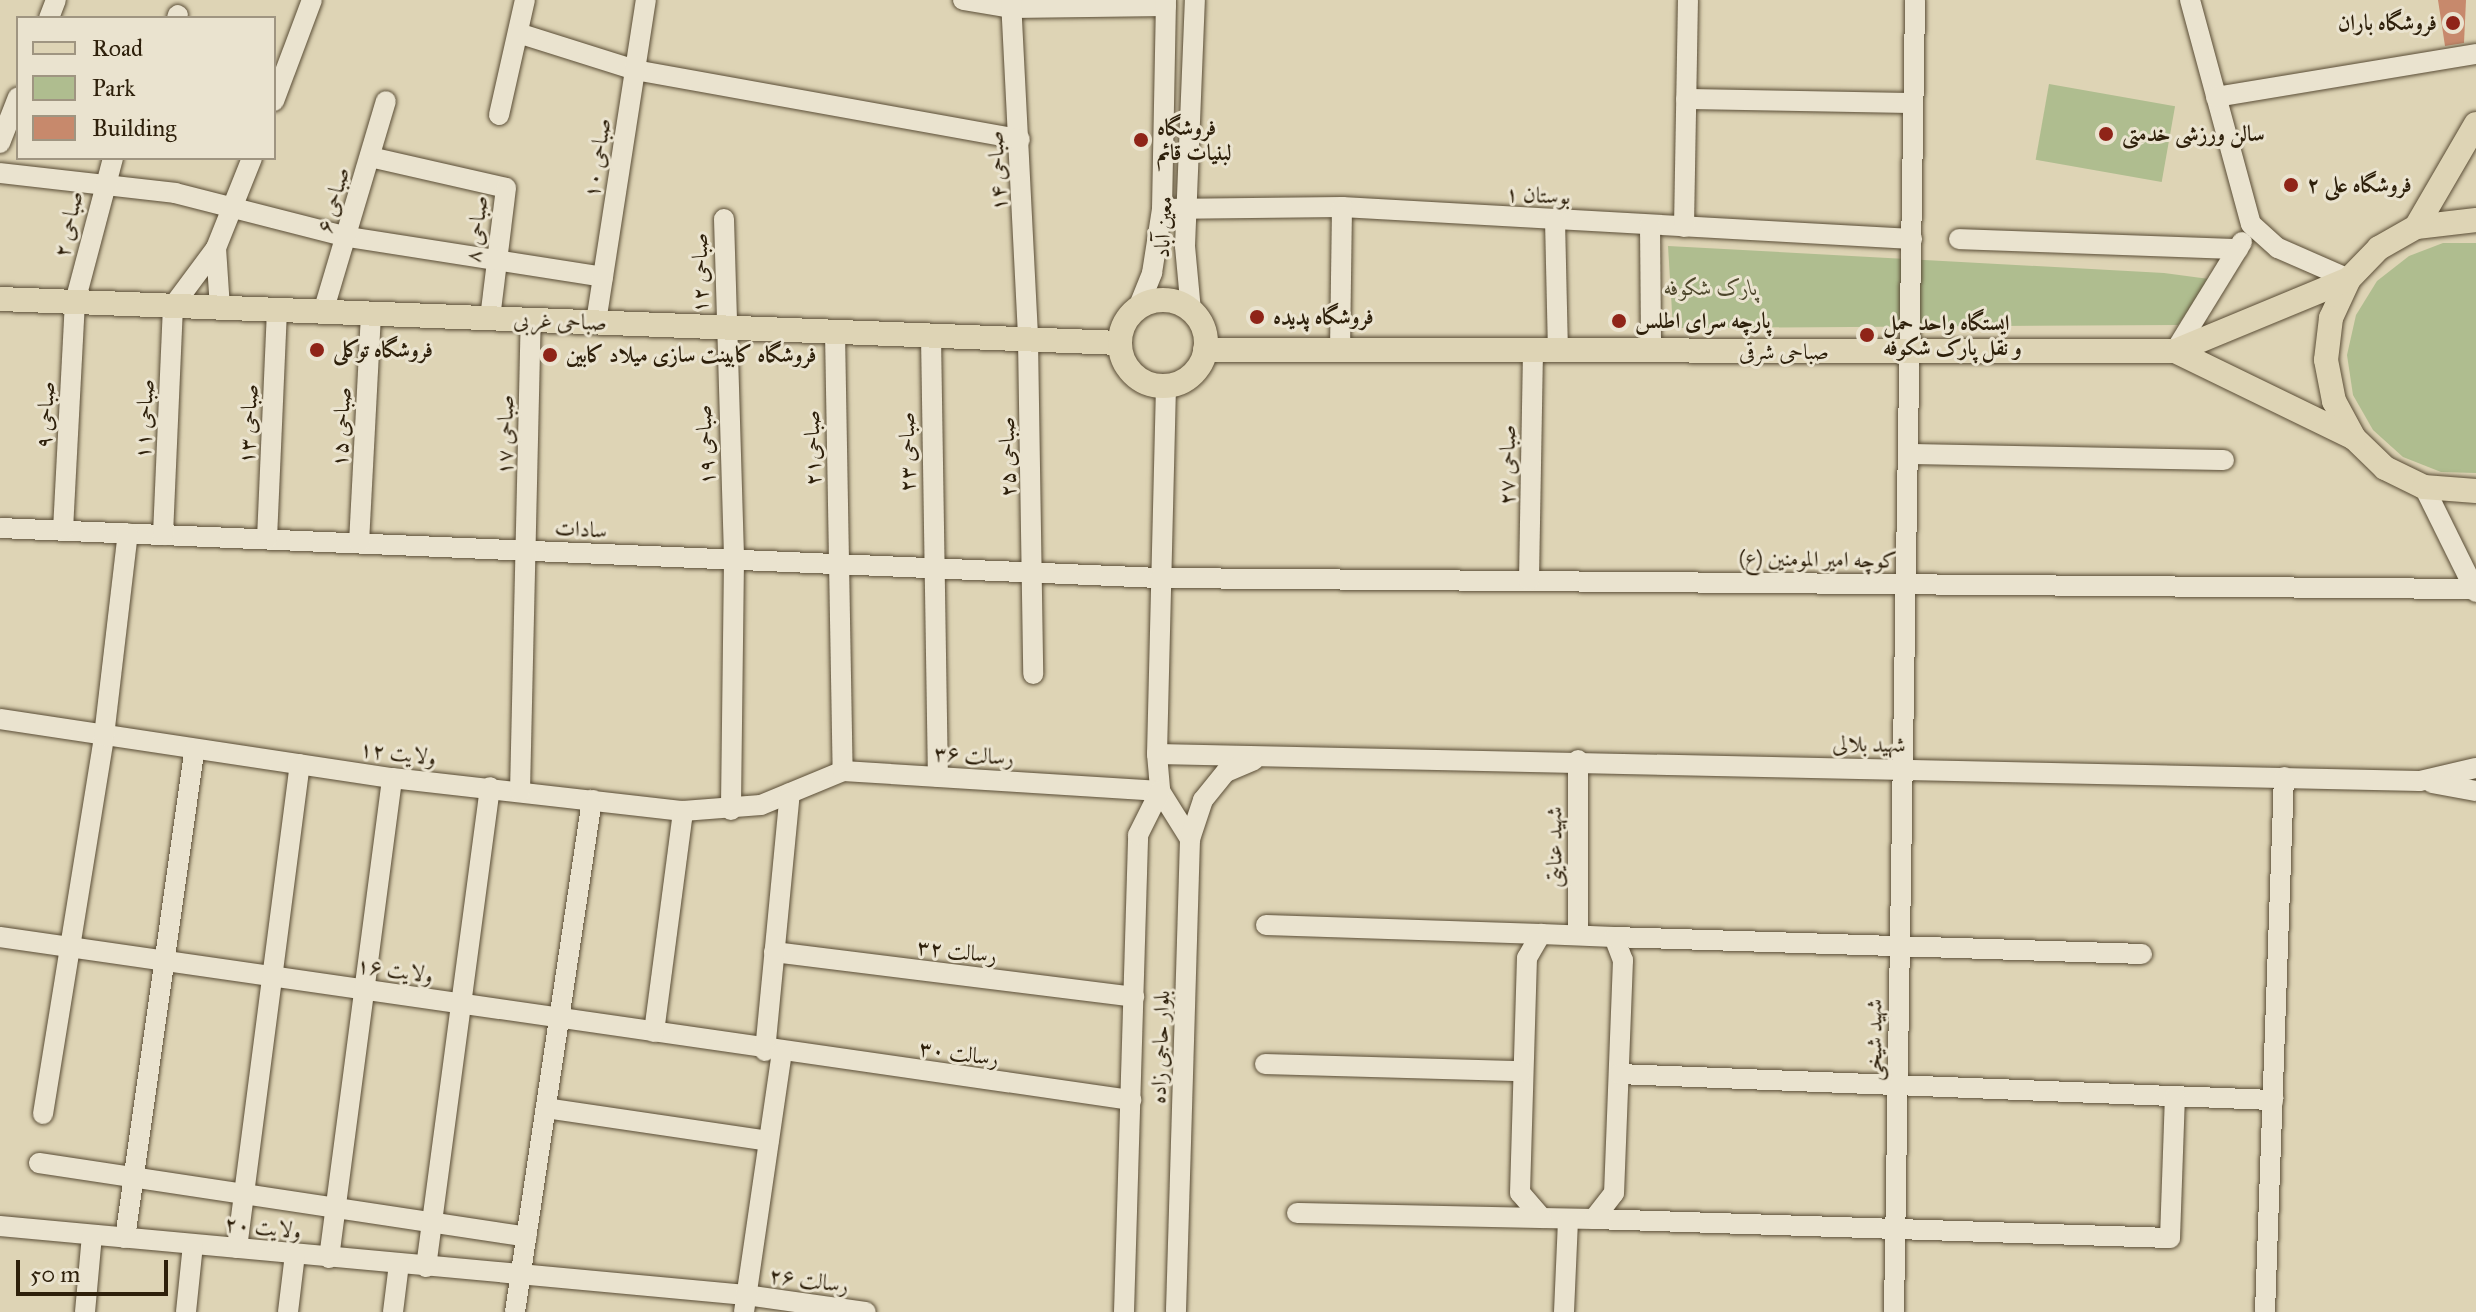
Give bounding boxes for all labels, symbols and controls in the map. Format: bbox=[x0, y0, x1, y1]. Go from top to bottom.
place label: فروشگاه باران bbox=[2338, 10, 2437, 36]
marker: فروشگاه باران bbox=[2444, 14, 2462, 32]
legend bbox=[16, 16, 276, 160]
text: Road bbox=[92, 33, 143, 63]
text: Park bbox=[92, 73, 135, 103]
text: Building bbox=[92, 113, 177, 143]
place label: فروشگاه لبنیات قائم bbox=[1157, 114, 1232, 166]
street label: صباحی ۱۰ bbox=[578, 116, 616, 200]
place label: سالن ورزشی خدمتی bbox=[2122, 121, 2265, 147]
marker: سالن ورزشی خدمتی bbox=[2097, 125, 2115, 143]
street label: صباحی ۱۴ bbox=[982, 130, 1012, 212]
marker: فروشگاه لبنیات قائم bbox=[1132, 131, 1150, 149]
street label: صباحی ۶ bbox=[311, 164, 355, 236]
place label: فروشگاه علی ۲ bbox=[2307, 172, 2412, 198]
marker: فروشگاه علی ۲ bbox=[2282, 176, 2300, 194]
street label: بوستان ۱ bbox=[1505, 180, 1571, 210]
street label: صباحی ۲ bbox=[48, 188, 88, 260]
street label: صباحی ۸ bbox=[459, 194, 493, 264]
street label: معین آباد bbox=[1148, 195, 1178, 259]
street label: صباحی ۱۲ bbox=[687, 233, 713, 313]
park label: پارک شکوفه bbox=[1664, 275, 1758, 301]
place label: فروشگاه پدیده bbox=[1273, 304, 1374, 330]
street label: صباحی غربی bbox=[513, 306, 607, 336]
marker: فروشگاه پدیده bbox=[1248, 308, 1266, 326]
place label: پارچه سرای اطلس bbox=[1635, 308, 1771, 334]
place label: ایستگاه واحد حمل و نقل پارک شکوفه bbox=[1883, 309, 2022, 360]
marker: پارچه سرای اطلس bbox=[1610, 312, 1628, 330]
marker: ایستگاه واحد حمل و نقل پارک شکوفه bbox=[1858, 326, 1876, 344]
place label: فروشگاه توکلی bbox=[333, 337, 433, 363]
street label: صباحی شرقی bbox=[1739, 339, 1829, 365]
marker: فروشگاه توکلی bbox=[308, 341, 326, 359]
place label: فروشگاه کابینت سازی میلاد کابین bbox=[566, 342, 817, 368]
marker: فروشگاه کابینت سازی میلاد کابین bbox=[541, 346, 559, 364]
street label: صباحی ۱۱ bbox=[129, 378, 159, 460]
street label: صباحی ۹ bbox=[30, 381, 60, 449]
street label: صباحی ۱۳ bbox=[233, 383, 263, 465]
street label: صباحی ۱۵ bbox=[326, 386, 356, 468]
street label: صباحی ۱۷ bbox=[491, 395, 519, 475]
street label: صباحی ۱۹ bbox=[690, 404, 720, 486]
street label: صباحی۲۱ bbox=[798, 410, 826, 486]
street label: صباحی ۲۳ bbox=[894, 412, 920, 492]
street label: صباحی ۲۵ bbox=[993, 417, 1021, 497]
street label: صباحی ۲۷ bbox=[1493, 425, 1521, 505]
street label: سادات bbox=[554, 514, 608, 544]
street label: کوچه امیر المومنین (ع) bbox=[1739, 544, 1897, 574]
street label: شهید بلالی bbox=[1832, 730, 1906, 758]
street label: ولایت ۱۲ bbox=[358, 735, 438, 771]
street label: رسالت ۳۶ bbox=[933, 739, 1015, 771]
street label: شهید عنایتی bbox=[1541, 806, 1567, 888]
street label: رسالت ۳۲ bbox=[916, 933, 998, 969]
street label: ولایت ۱۶ bbox=[355, 952, 435, 988]
street label: بلوار حاجی زاده bbox=[1145, 990, 1175, 1104]
street label: شهید شیخی bbox=[1861, 999, 1887, 1081]
street label: رسالت ۳۰ bbox=[918, 1034, 1000, 1072]
street label: ولایت ۲۰ bbox=[223, 1210, 303, 1244]
scale bar bbox=[20, 1244, 172, 1294]
text: 50 m bbox=[30, 1259, 80, 1289]
street label: رسالت ۲۶ bbox=[768, 1261, 850, 1299]

